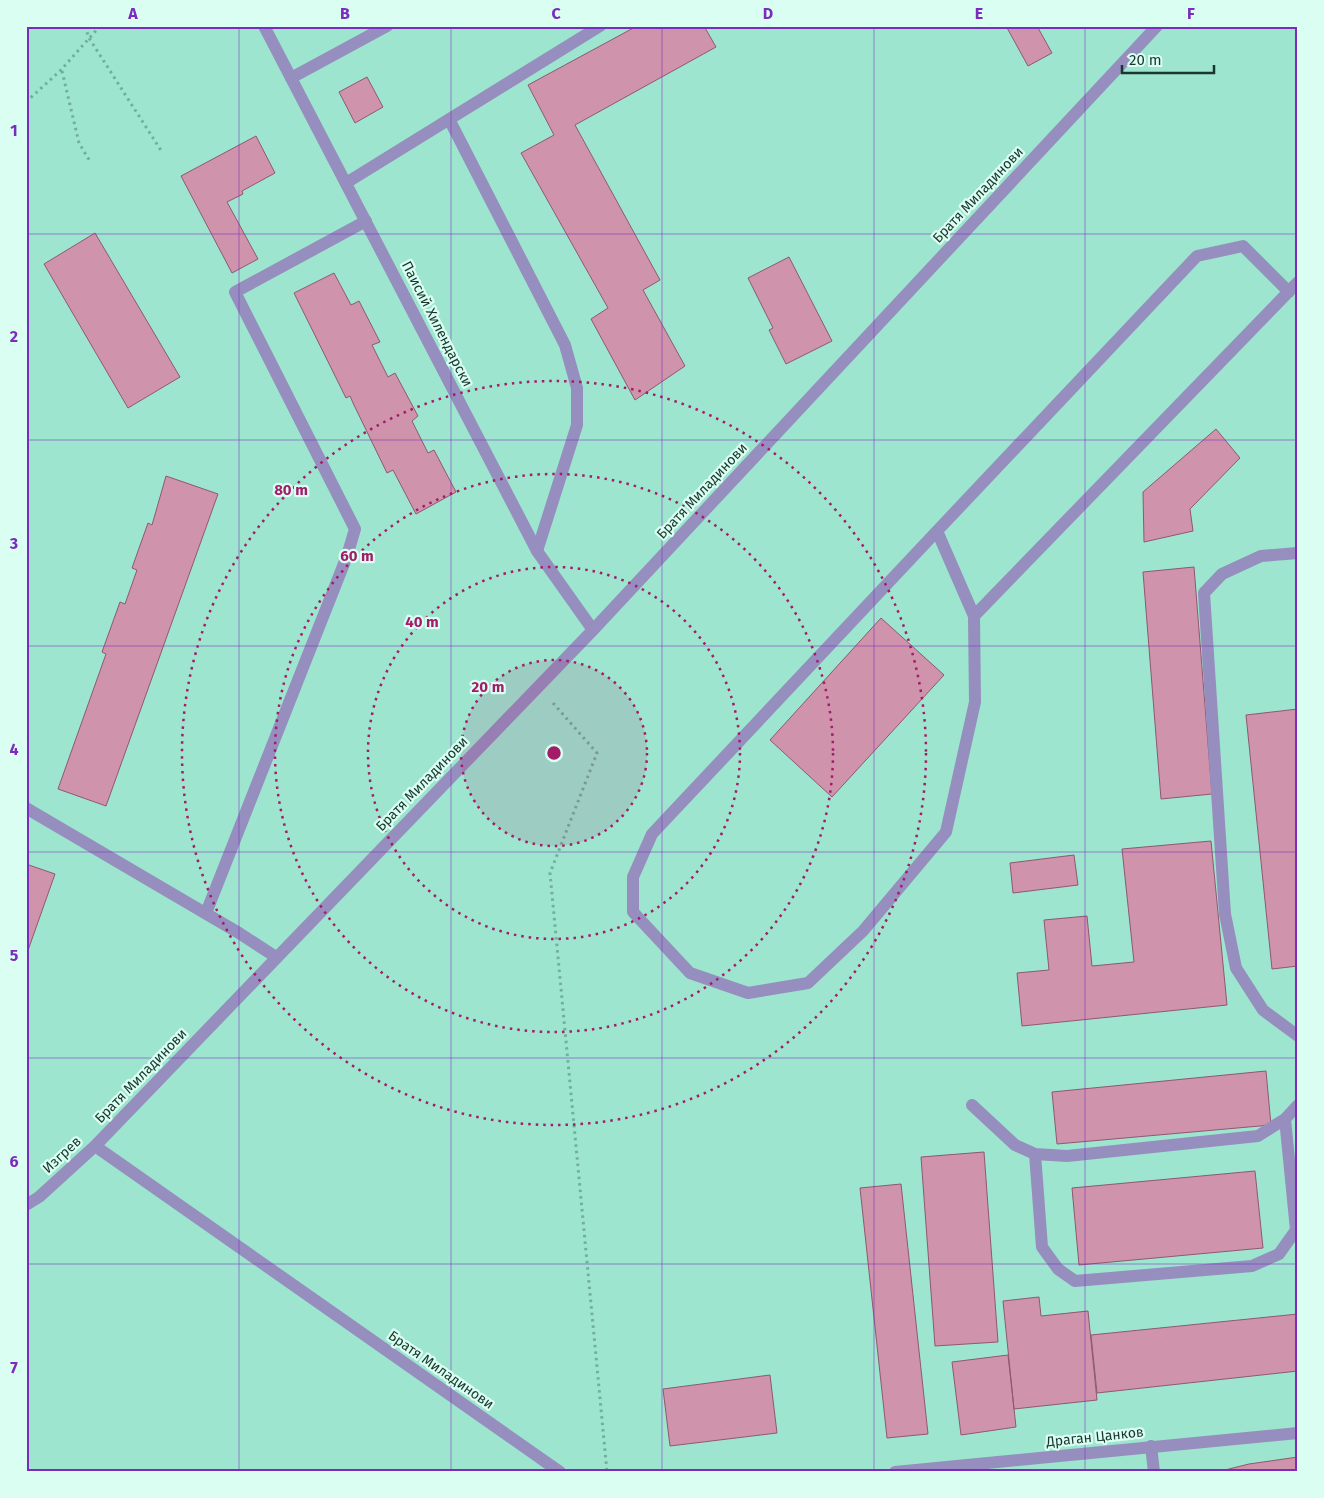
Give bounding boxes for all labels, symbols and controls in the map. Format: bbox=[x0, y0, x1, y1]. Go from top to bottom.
text: A bbox=[127, 4, 138, 23]
text: B bbox=[340, 4, 350, 23]
text: C bbox=[551, 4, 561, 23]
text: D bbox=[763, 4, 773, 23]
text: E bbox=[975, 4, 983, 23]
text: F bbox=[1187, 4, 1195, 23]
scale bar bbox=[1122, 42, 1214, 74]
text: 20 m bbox=[1129, 51, 1162, 69]
text: 1 bbox=[10, 121, 18, 140]
street label: Братя Миладинови bbox=[929, 143, 1027, 247]
street label: Паисий Хилендарски bbox=[398, 258, 476, 390]
text: 2 bbox=[10, 327, 18, 346]
street label: Братя Миладинови bbox=[653, 439, 751, 543]
text: 80 m bbox=[274, 481, 308, 499]
text: 3 bbox=[9, 534, 18, 553]
text: 60 m bbox=[340, 547, 374, 565]
text: 40 m bbox=[405, 613, 439, 631]
text: 20 m bbox=[472, 678, 504, 696]
street label: Братя Миладинови bbox=[372, 733, 472, 835]
text: 4 bbox=[9, 740, 19, 759]
centre of rings bbox=[545, 744, 563, 762]
text: 5 bbox=[10, 946, 19, 965]
street label: Братя Миладинови bbox=[91, 1025, 191, 1127]
street label: Изгрев bbox=[39, 1133, 85, 1177]
text: 6 bbox=[9, 1152, 19, 1171]
street label: Братя Миладинови bbox=[385, 1327, 497, 1413]
text: 7 bbox=[10, 1358, 18, 1377]
street label: Драган Цанков bbox=[1044, 1423, 1145, 1451]

